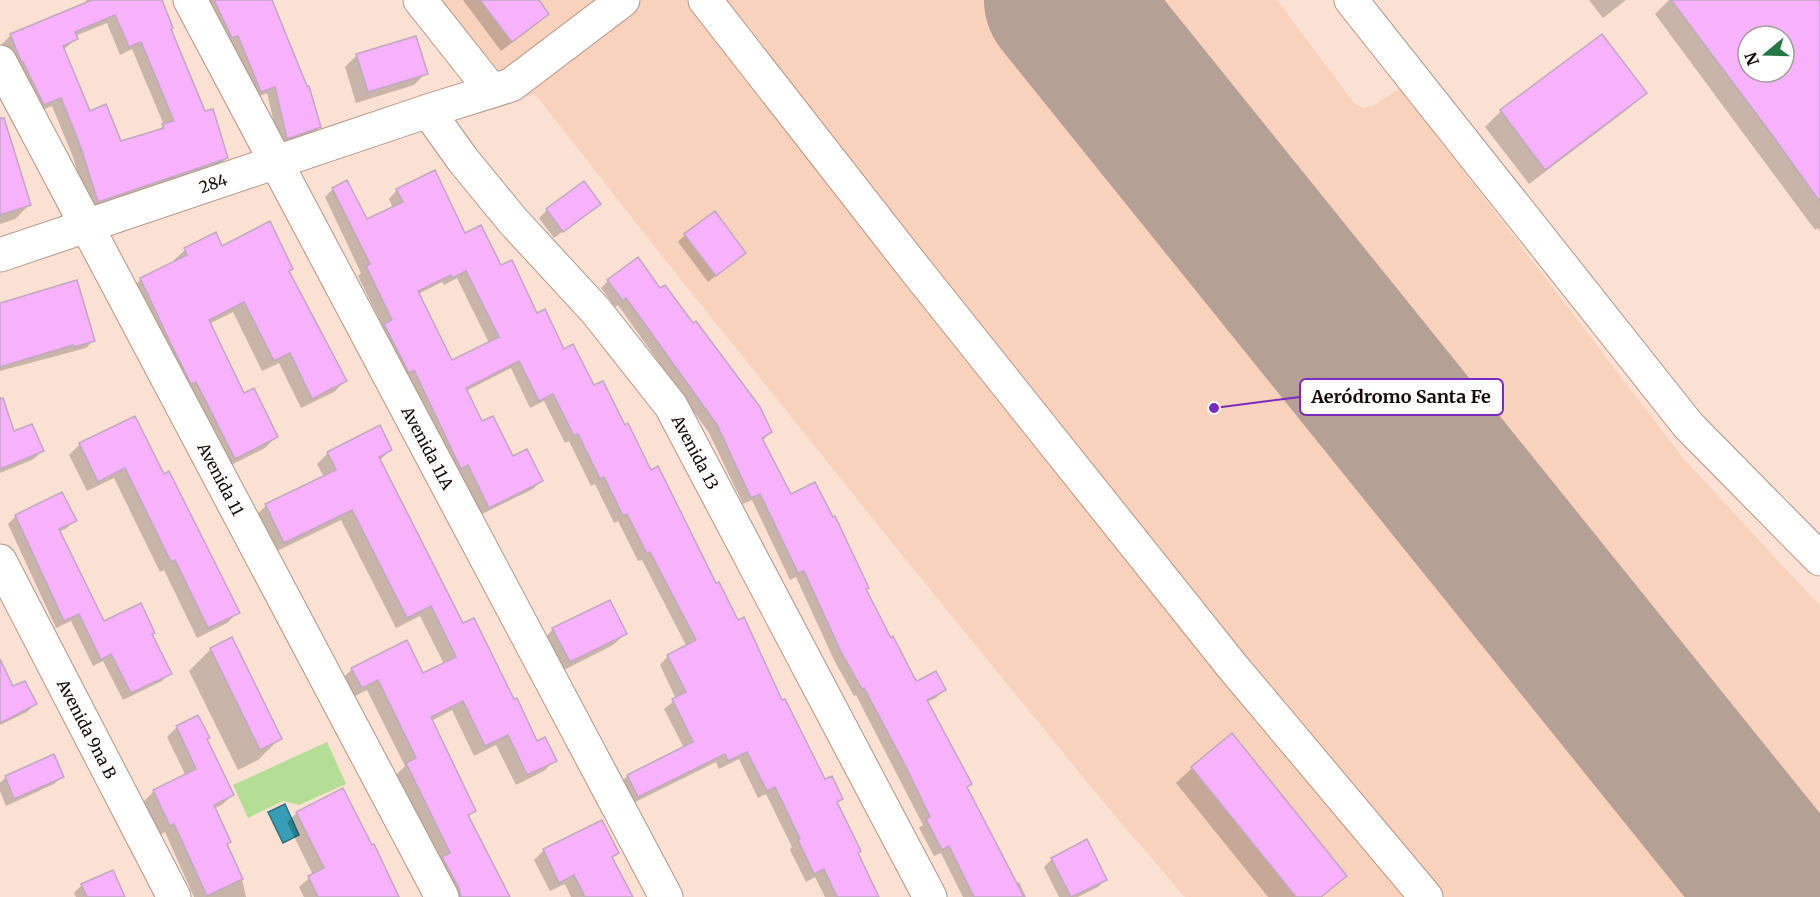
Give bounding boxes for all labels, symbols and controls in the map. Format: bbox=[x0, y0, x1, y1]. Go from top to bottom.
north arrow bbox=[1736, 24, 1796, 84]
text: N bbox=[1740, 49, 1763, 68]
street label: 284 bbox=[197, 169, 230, 197]
callout: Aeródromo Santa Fe bbox=[1300, 379, 1503, 415]
text: Aeródromo Santa Fe bbox=[1310, 385, 1491, 408]
street label: Avenida 11A bbox=[397, 402, 458, 493]
street label: Avenida 13 bbox=[667, 411, 723, 493]
street label: Avenida 11 bbox=[193, 438, 248, 519]
street label: Avenida 9na B bbox=[53, 675, 121, 782]

